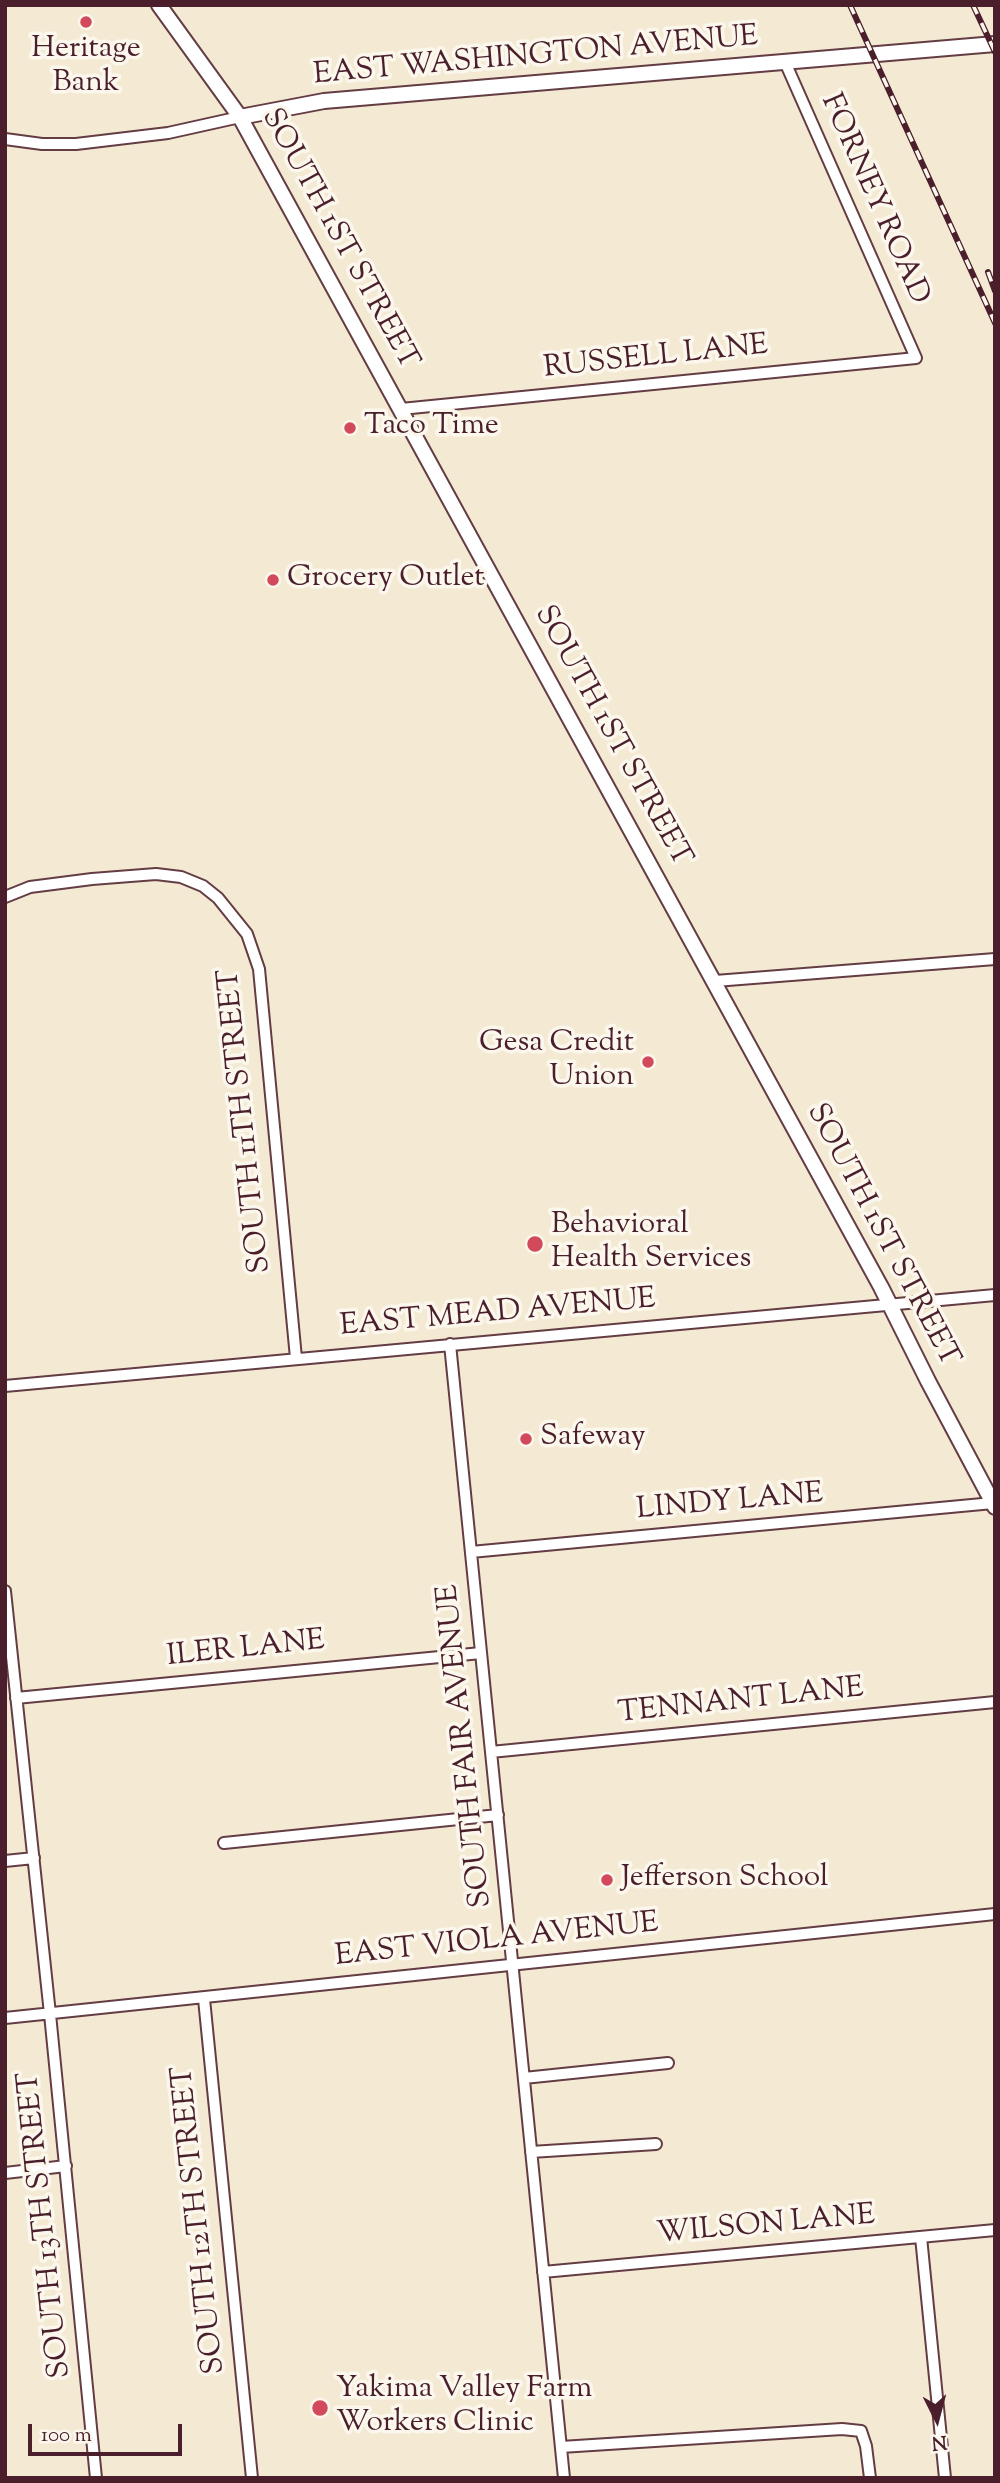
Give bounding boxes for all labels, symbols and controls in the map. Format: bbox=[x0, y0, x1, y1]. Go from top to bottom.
marker: Heritage Bank bbox=[78, 14, 94, 30]
street label: EAST WASHINGTON AVENUE bbox=[312, 21, 760, 95]
place label: Heritage Bank bbox=[31, 33, 141, 104]
street label: FORNEY ROAD bbox=[810, 89, 936, 311]
street label: SOUTH 1ST STREET bbox=[251, 103, 425, 377]
street label: RUSSELL LANE bbox=[542, 329, 770, 389]
place label: Taco Time bbox=[364, 410, 499, 446]
marker: Taco Time bbox=[342, 420, 358, 436]
place label: Grocery Outlet bbox=[287, 562, 485, 598]
marker: Grocery Outlet bbox=[265, 572, 281, 588]
street label: SOUTH 1ST STREET bbox=[524, 600, 698, 874]
street label: SOUTH 11TH STREET bbox=[213, 967, 281, 1275]
place label: Gesa Credit Union bbox=[479, 1027, 634, 1098]
marker: Gesa Credit Union bbox=[640, 1054, 656, 1070]
street label: SOUTH 1ST STREET bbox=[796, 1098, 966, 1374]
place label: Behavioral Health Services bbox=[551, 1209, 751, 1280]
marker: Behavioral Health Services bbox=[525, 1234, 545, 1254]
street label: EAST MEAD AVENUE bbox=[339, 1283, 657, 1347]
place label: Safeway bbox=[540, 1421, 646, 1457]
marker: Safeway bbox=[518, 1431, 534, 1447]
street label: LINDY LANE bbox=[635, 1478, 825, 1530]
street label: SOUTH FAIR AVENUE bbox=[432, 1582, 502, 1910]
street label: ILER LANE bbox=[165, 1625, 327, 1677]
street label: TENNANT LANE bbox=[616, 1672, 866, 1734]
place label: Jefferson School bbox=[621, 1862, 828, 1898]
marker: Jefferson School bbox=[599, 1872, 615, 1888]
street label: EAST VIOLA AVENUE bbox=[334, 1907, 660, 1977]
street label: SOUTH 12TH STREET bbox=[167, 2064, 235, 2376]
street label: SOUTH 13TH STREET bbox=[13, 2070, 81, 2380]
street label: WILSON LANE bbox=[655, 2200, 877, 2254]
place label: Yakima Valley Farm Workers Clinic bbox=[336, 2373, 592, 2444]
north arrow bbox=[902, 2385, 972, 2455]
marker: Yakima Valley Farm Workers Clinic bbox=[310, 2398, 330, 2418]
scale bar bbox=[32, 2410, 186, 2454]
text: 100 m bbox=[41, 2421, 92, 2451]
text: N bbox=[930, 2427, 948, 2456]

